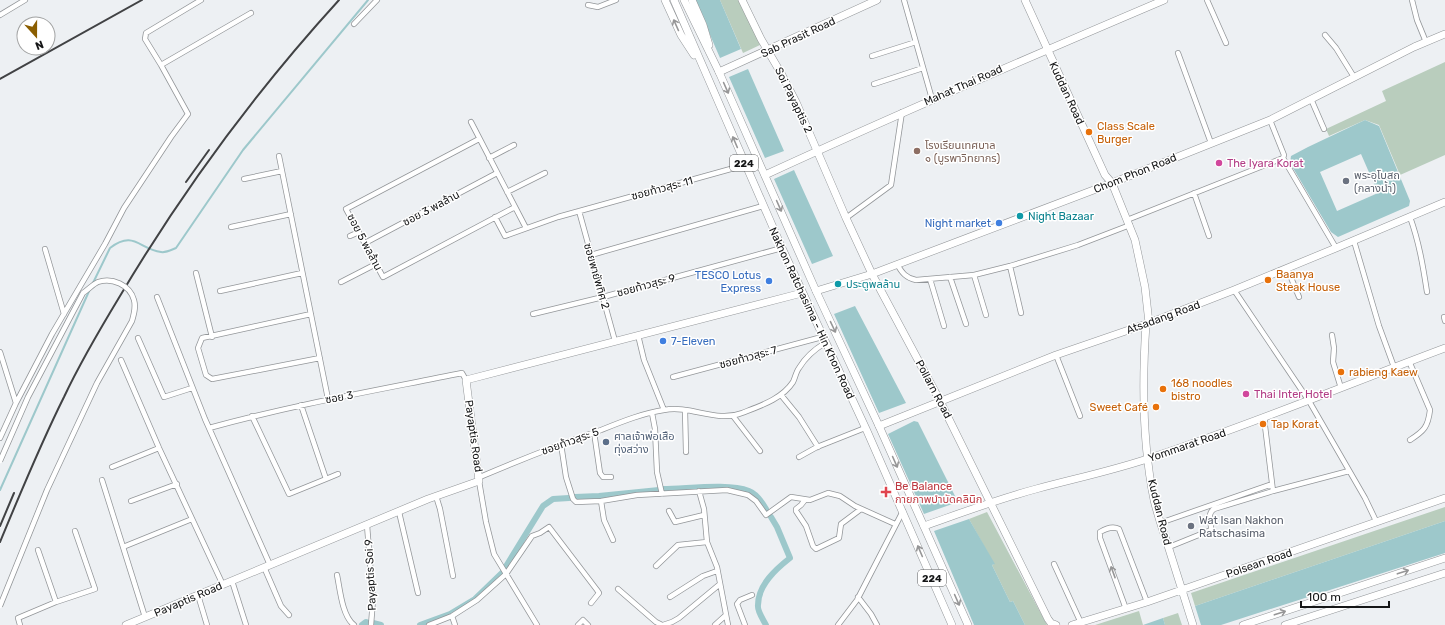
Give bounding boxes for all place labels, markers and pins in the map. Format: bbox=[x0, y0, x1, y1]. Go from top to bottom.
place label: Class Scale Burger bbox=[1097, 120, 1155, 146]
marker: Class Scale Burger bbox=[1084, 127, 1094, 137]
place label: โรงเรียนเทศบาล ๑ (บูรพาวิทยากร) bbox=[925, 139, 1001, 165]
marker: โรงเรียนเทศบาล ๑ (บูรพาวิทยากร) bbox=[912, 146, 922, 156]
place label: The Iyara Korat bbox=[1227, 157, 1304, 170]
marker: The Iyara Korat bbox=[1214, 158, 1224, 168]
place label: พระอุโบสถ (กลางน้ำ) bbox=[1354, 169, 1400, 195]
marker: พระอุโบสถ (กลางน้ำ) bbox=[1341, 176, 1351, 186]
place label: Night Bazaar bbox=[1028, 210, 1095, 223]
marker: Night Bazaar bbox=[1015, 211, 1025, 221]
place label: Night market bbox=[925, 217, 992, 230]
marker: Night market bbox=[994, 218, 1004, 228]
place label: Baanya Steak House bbox=[1276, 268, 1340, 294]
place label: TESCO Lotus Express bbox=[695, 269, 761, 295]
marker: Baanya Steak House bbox=[1263, 275, 1273, 285]
marker: TESCO Lotus Express bbox=[764, 276, 774, 286]
place label: ประตูพลล้าน bbox=[846, 278, 900, 291]
marker: ประตูพลล้าน bbox=[833, 279, 843, 289]
place label: 7-Eleven bbox=[671, 335, 716, 348]
marker: 7-Eleven bbox=[658, 336, 668, 346]
place label: rabieng Kaew bbox=[1349, 366, 1418, 379]
marker: rabieng Kaew bbox=[1336, 367, 1346, 377]
place label: 168 noodles bistro bbox=[1171, 377, 1233, 403]
marker: 168 noodles bistro bbox=[1158, 384, 1168, 394]
place label: Thai Inter Hotel bbox=[1254, 388, 1332, 401]
marker: Thai Inter Hotel bbox=[1241, 389, 1251, 399]
place label: Sweet Café bbox=[1090, 401, 1148, 414]
marker: Sweet Café bbox=[1151, 402, 1161, 412]
place label: Tap Korat bbox=[1271, 418, 1319, 431]
marker: Tap Korat bbox=[1258, 419, 1268, 429]
place label: ศาลเจ้าพ่อเสือ ทุ่งสว่าง bbox=[614, 430, 675, 456]
marker: ศาลเจ้าพ่อเสือ ทุ่งสว่าง bbox=[601, 437, 611, 447]
place label: Be Balance กายภาพบำบัดคลินิก bbox=[895, 480, 982, 506]
marker: Be Balance กายภาพบำบัดคลินิก bbox=[880, 486, 892, 498]
place label: Wat Isan Nakhon Ratschasima bbox=[1199, 514, 1284, 540]
marker: Wat Isan Nakhon Ratschasima bbox=[1186, 521, 1196, 531]

